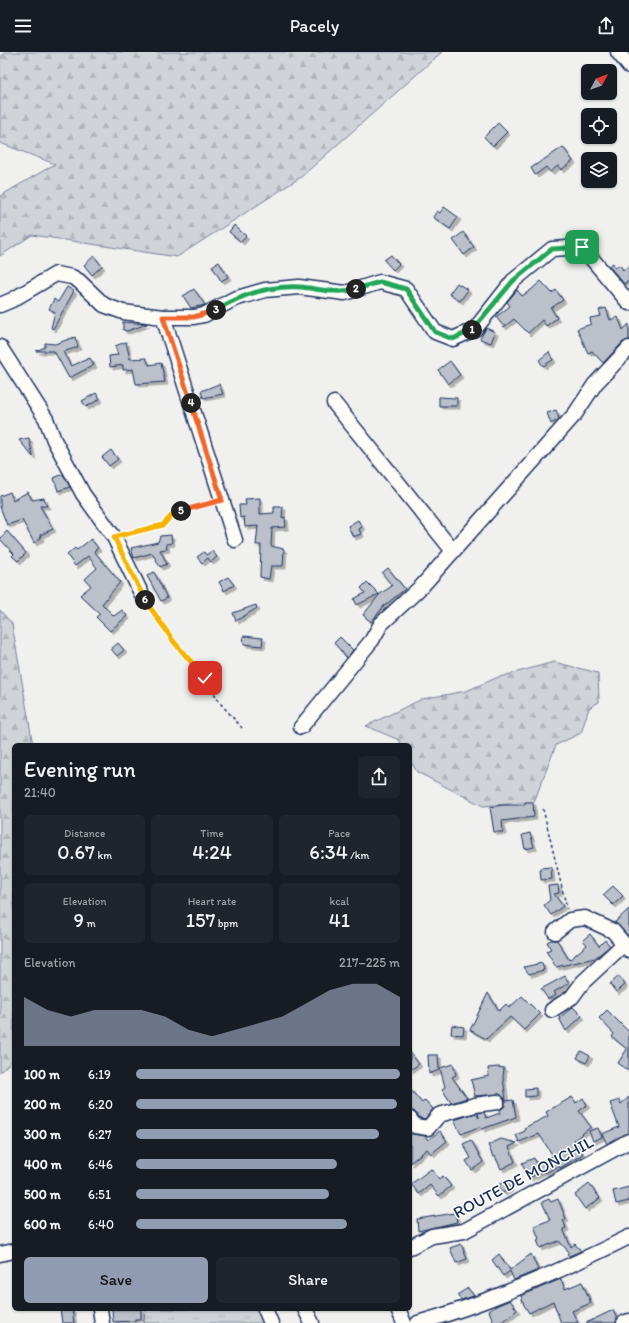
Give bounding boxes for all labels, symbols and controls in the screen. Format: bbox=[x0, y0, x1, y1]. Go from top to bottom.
icon: menu bbox=[12, 15, 34, 37]
text: Pacely bbox=[290, 15, 339, 37]
icon: share bbox=[595, 15, 617, 37]
north arrow bbox=[581, 64, 617, 100]
map controls bbox=[581, 64, 617, 188]
button: locate bbox=[581, 108, 617, 144]
button: layers bbox=[581, 152, 617, 188]
pin bbox=[565, 230, 599, 264]
icon: arrive bbox=[571, 236, 593, 258]
pin: 2 bbox=[346, 279, 366, 299]
text: 2 bbox=[353, 282, 359, 295]
pin: 3 bbox=[206, 300, 226, 320]
text: 3 bbox=[213, 303, 219, 316]
pin: 1 bbox=[462, 320, 482, 340]
text: 1 bbox=[469, 323, 475, 336]
pin: 4 bbox=[181, 393, 201, 413]
text: 4 bbox=[188, 396, 194, 409]
pin: 5 bbox=[171, 501, 191, 521]
text: 5 bbox=[178, 504, 184, 517]
pin: 6 bbox=[135, 590, 155, 610]
text: 6 bbox=[142, 593, 148, 606]
pin bbox=[188, 661, 222, 695]
icon: check bbox=[194, 667, 216, 689]
text: Evening run bbox=[24, 756, 136, 783]
button: share bbox=[358, 756, 400, 798]
text: 21:40 bbox=[24, 785, 56, 800]
text: Distance bbox=[64, 827, 105, 840]
text: Time bbox=[200, 827, 224, 840]
text: Pace bbox=[328, 827, 350, 840]
text: 0.67 bbox=[57, 840, 95, 864]
text: 4:24 bbox=[192, 840, 232, 864]
text: 6:34 bbox=[309, 840, 348, 864]
text: km bbox=[95, 849, 112, 862]
text: /km bbox=[348, 849, 369, 862]
text: Elevation bbox=[63, 895, 107, 908]
text: Heart rate bbox=[188, 895, 236, 908]
text: kcal bbox=[330, 895, 349, 908]
text: 9 bbox=[74, 908, 84, 932]
text: 157 bbox=[186, 908, 215, 932]
text: 41 bbox=[329, 908, 350, 932]
text: m bbox=[84, 917, 96, 930]
text: bpm bbox=[215, 917, 238, 930]
text: Elevation bbox=[24, 955, 76, 970]
text: 217–225 m bbox=[339, 955, 400, 970]
text: 100 m bbox=[24, 1067, 60, 1082]
text: 6:19 bbox=[88, 1067, 111, 1082]
text: 200 m bbox=[24, 1097, 61, 1112]
text: 6:20 bbox=[88, 1097, 113, 1112]
text: 300 m bbox=[24, 1127, 61, 1142]
text: 6:27 bbox=[88, 1127, 111, 1142]
street label: ROUTE DE MONCHIL bbox=[450, 1131, 597, 1222]
text: 400 m bbox=[24, 1157, 62, 1172]
text: 6:46 bbox=[88, 1157, 113, 1172]
text: 500 m bbox=[24, 1187, 61, 1202]
text: 6:51 bbox=[88, 1187, 111, 1202]
text: 600 m bbox=[24, 1217, 61, 1232]
text: 6:40 bbox=[88, 1217, 114, 1232]
button: Save bbox=[24, 1257, 208, 1303]
button: Share bbox=[216, 1257, 400, 1303]

